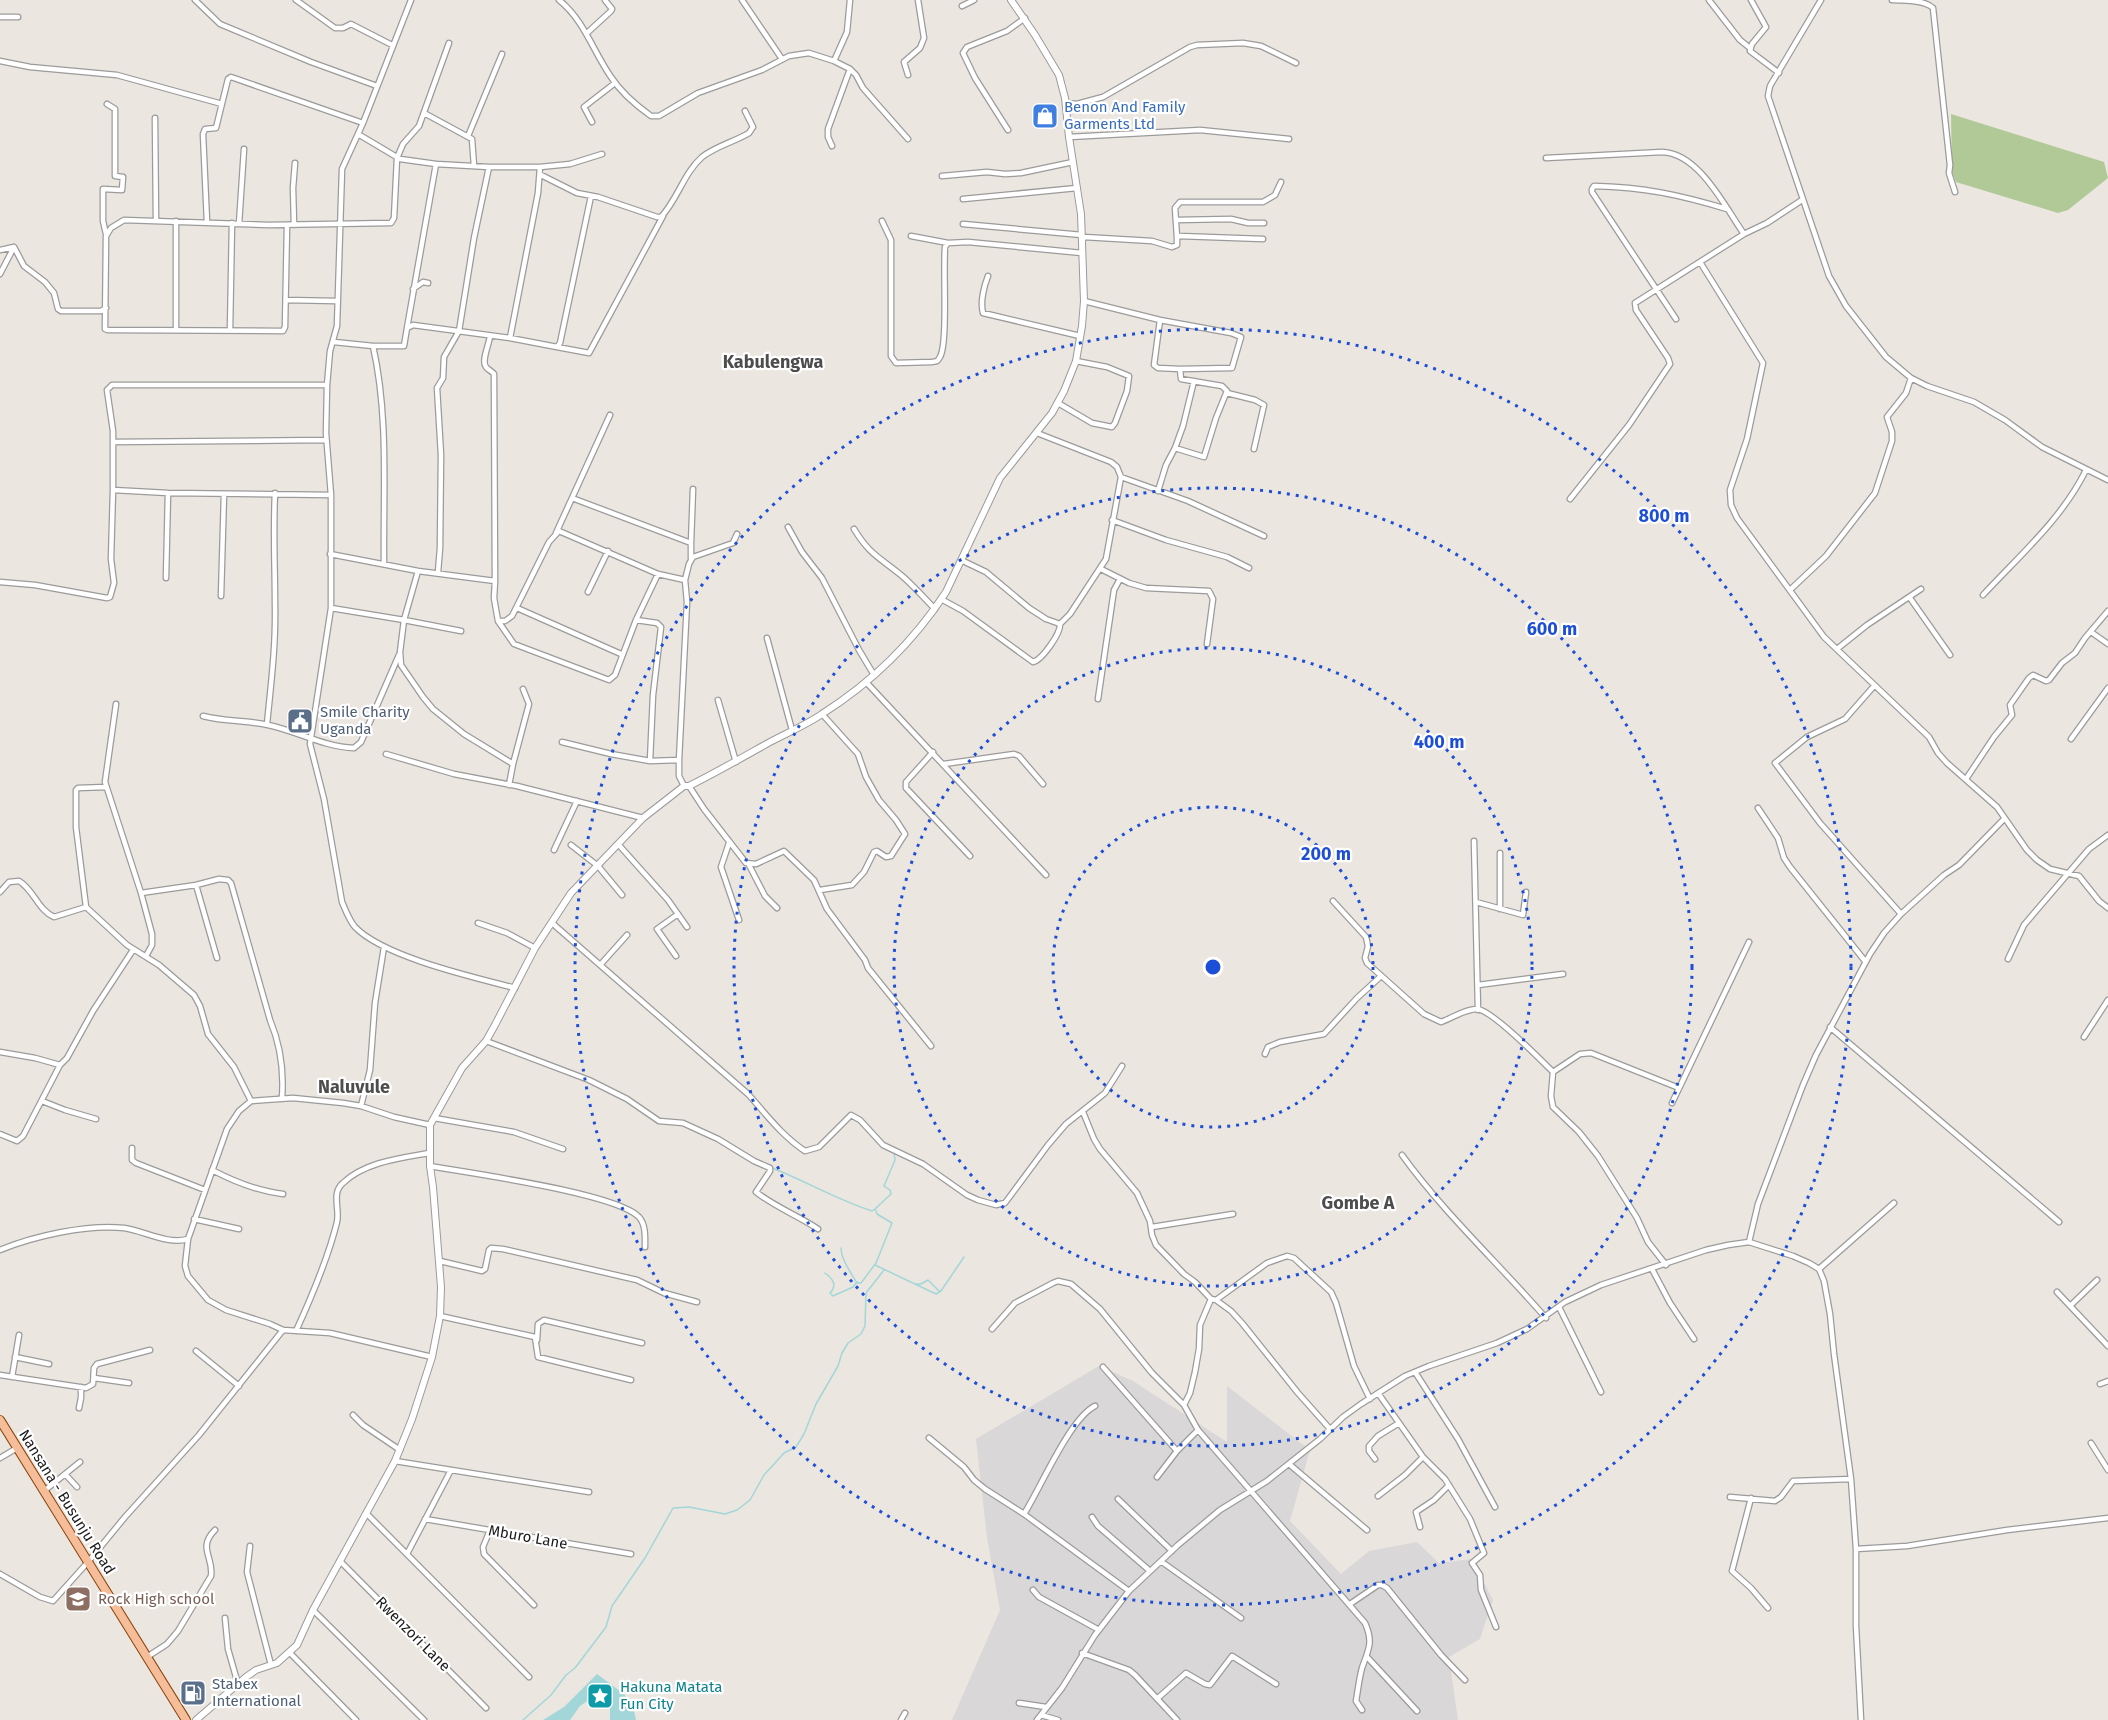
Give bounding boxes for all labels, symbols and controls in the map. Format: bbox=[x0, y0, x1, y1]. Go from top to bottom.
place label: Benon And Family Garments Ltd bbox=[1064, 98, 1186, 133]
shop icon: Benon And Family Garments Ltd bbox=[1030, 101, 1060, 131]
district label: Kabulengwa bbox=[723, 351, 823, 373]
text: 800 m bbox=[1639, 505, 1690, 527]
text: 600 m bbox=[1527, 618, 1577, 640]
place label: Smile Charity Uganda bbox=[320, 703, 410, 738]
public building icon: Smile Charity Uganda bbox=[285, 706, 315, 736]
text: 400 m bbox=[1414, 731, 1464, 753]
text: 200 m bbox=[1301, 843, 1351, 865]
centre of rings bbox=[1203, 957, 1223, 977]
district label: Naluvule bbox=[318, 1076, 390, 1098]
district label: Gombe A bbox=[1322, 1192, 1395, 1214]
street label: Nansana - Busunju Road bbox=[15, 1426, 119, 1578]
street label: Mburo Lane bbox=[487, 1521, 569, 1553]
school or university icon: Rock High school bbox=[63, 1584, 93, 1614]
place label: Rock High school bbox=[98, 1590, 215, 1608]
street label: Rwenzori Lane bbox=[372, 1593, 454, 1675]
place label: Stabex International bbox=[212, 1675, 302, 1710]
fuel station icon: Stabex International bbox=[178, 1678, 208, 1708]
place label: Hakuna Matata Fun City bbox=[620, 1678, 722, 1713]
place icon: Hakuna Matata Fun City bbox=[585, 1681, 615, 1711]

